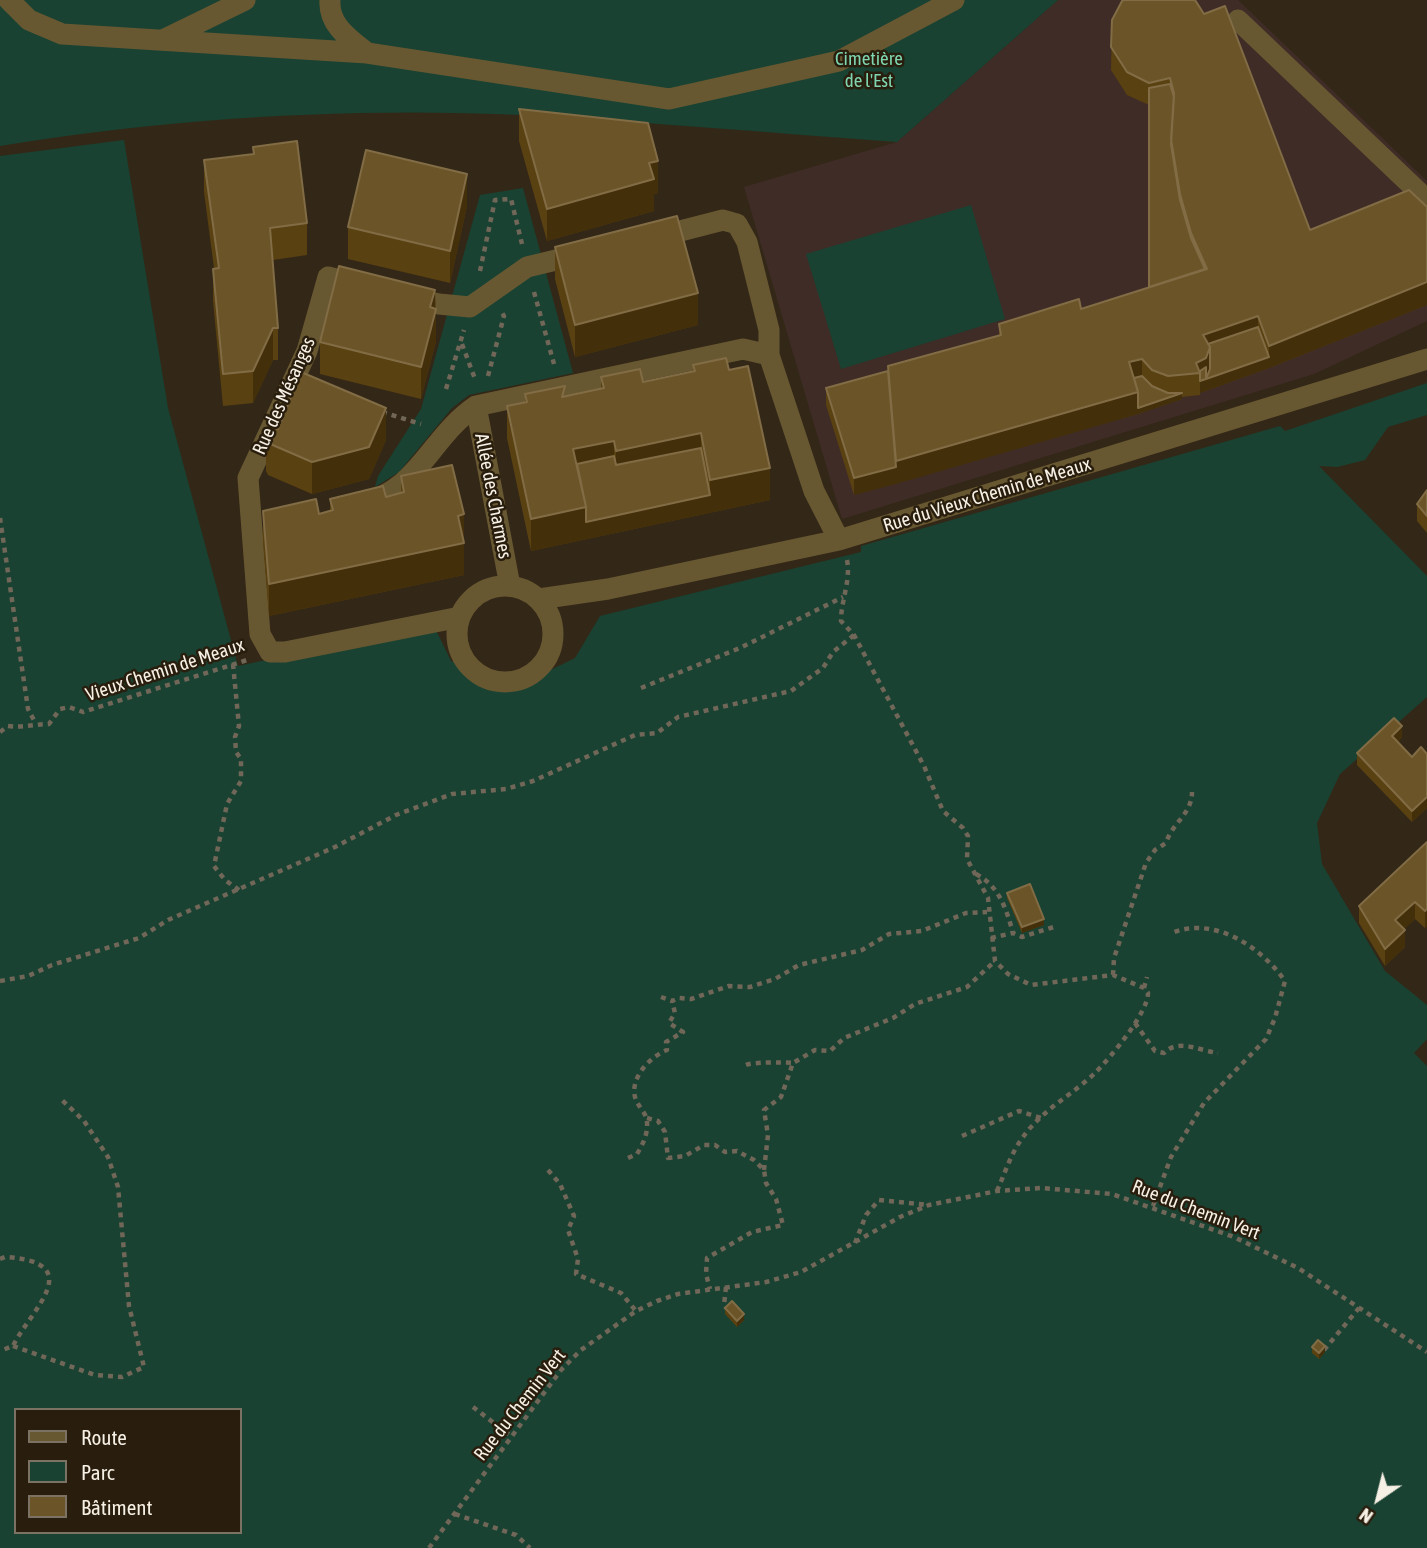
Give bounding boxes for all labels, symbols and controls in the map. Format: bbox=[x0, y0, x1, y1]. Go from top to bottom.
park label: Cimetière de l'Est bbox=[835, 48, 903, 92]
street label: Rue des Mésanges bbox=[248, 334, 320, 458]
street label: Allée des Charmes bbox=[470, 431, 516, 561]
street label: Rue du Vieux Chemin de Meaux bbox=[880, 453, 1094, 537]
street label: Vieux Chemin de Meaux bbox=[83, 634, 247, 706]
street label: Rue du Chemin Vert bbox=[1129, 1175, 1263, 1245]
street label: Rue du Chemin Vert bbox=[469, 1345, 571, 1465]
legend bbox=[14, 1408, 242, 1534]
text: Route bbox=[81, 1425, 127, 1449]
text: Parc bbox=[81, 1460, 115, 1484]
north arrow bbox=[1343, 1464, 1413, 1534]
text: Bâtiment bbox=[81, 1495, 152, 1519]
text: N bbox=[1355, 1504, 1377, 1528]

